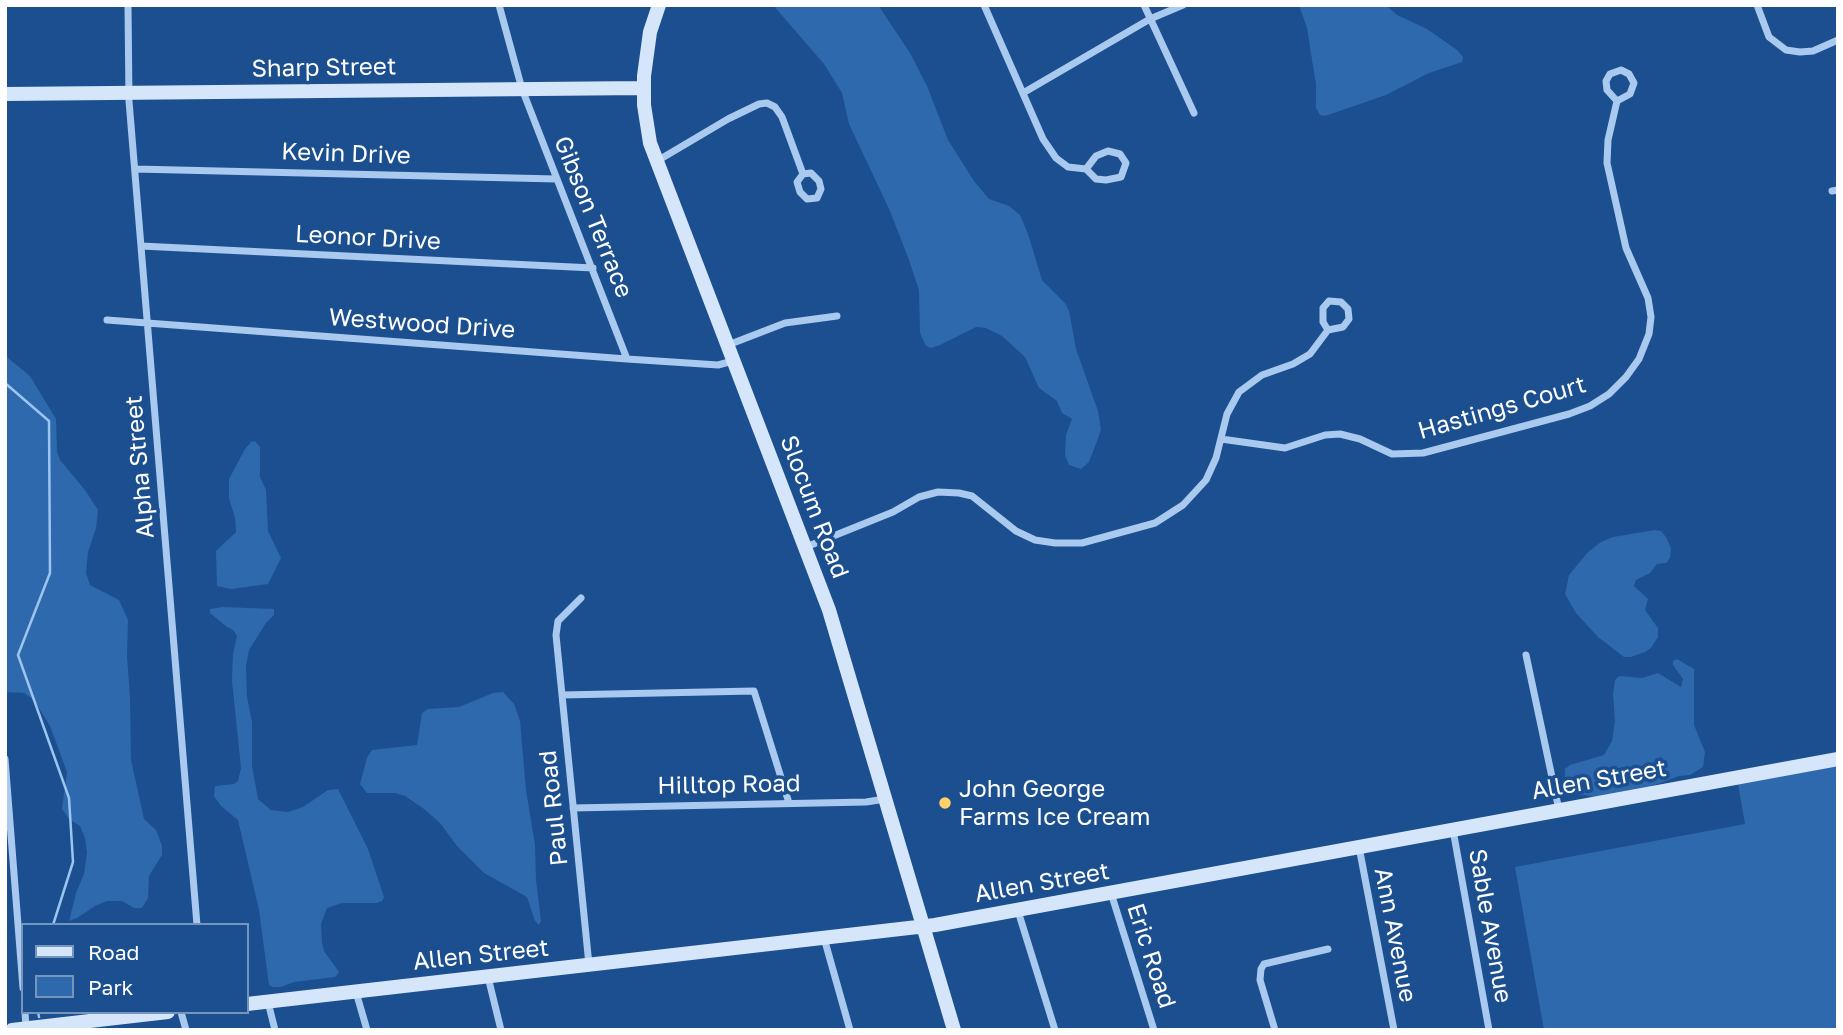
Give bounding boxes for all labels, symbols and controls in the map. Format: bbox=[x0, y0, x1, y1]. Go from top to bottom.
street label: Sharp Street bbox=[251, 52, 397, 84]
street label: Gibson Terrace bbox=[547, 132, 639, 302]
street label: Kevin Drive bbox=[281, 137, 411, 171]
street label: Leonor Drive bbox=[294, 220, 442, 256]
street label: Westwood Drive bbox=[328, 303, 516, 345]
street label: Hastings Court bbox=[1415, 370, 1589, 446]
street label: Alpha Street bbox=[119, 394, 161, 540]
street label: Slocum Road bbox=[774, 431, 854, 583]
street label: Paul Road bbox=[534, 749, 574, 867]
street label: Allen Street bbox=[1529, 754, 1669, 806]
street label: Hilltop Road bbox=[657, 769, 801, 801]
place label: John George Farms Ice Cream bbox=[959, 775, 1150, 831]
marker: John George Farms Ice Cream bbox=[937, 795, 953, 811]
street label: Sable Avenue bbox=[1462, 847, 1518, 1005]
street label: Allen Street bbox=[972, 857, 1112, 909]
street label: Ann Avenue bbox=[1368, 865, 1422, 1005]
street label: Eric Road bbox=[1121, 900, 1181, 1012]
legend bbox=[21, 923, 248, 1014]
street label: Allen Street bbox=[412, 934, 550, 976]
text: Road bbox=[88, 939, 139, 965]
text: Park bbox=[88, 974, 133, 1000]

